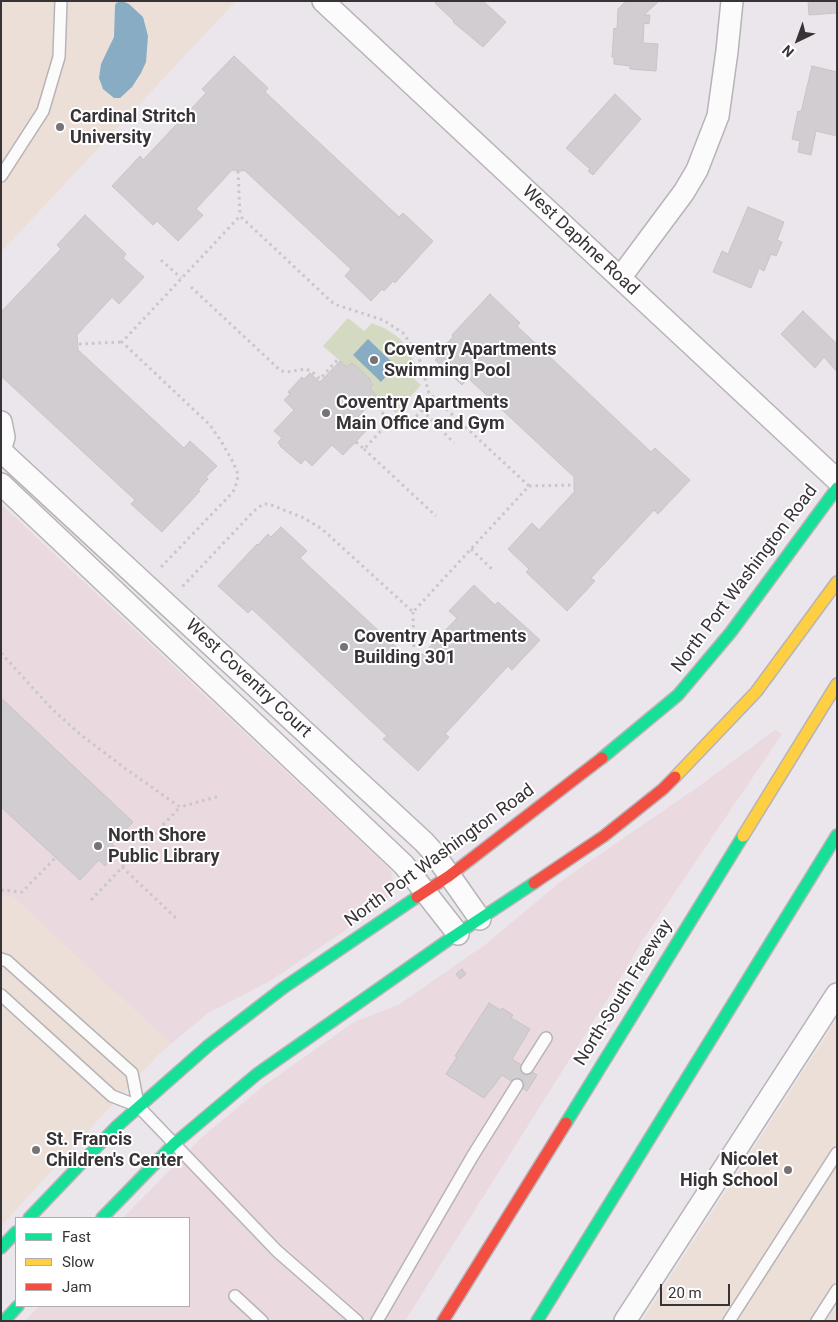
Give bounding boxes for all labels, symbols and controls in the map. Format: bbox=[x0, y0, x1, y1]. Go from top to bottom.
north arrow bbox=[773, 15, 823, 65]
text: N bbox=[779, 42, 797, 60]
place label: Cardinal Stritch University bbox=[70, 106, 196, 148]
marker: Cardinal Stritch University bbox=[54, 121, 66, 133]
street label: West Daphne Road bbox=[517, 181, 643, 301]
place label: Coventry Apartments Swimming Pool bbox=[384, 339, 556, 382]
marker: Coventry Apartments Swimming Pool bbox=[368, 354, 380, 366]
place label: Coventry Apartments Main Office and Gym bbox=[336, 392, 508, 434]
marker: Coventry Apartments Main Office and Gym bbox=[320, 407, 332, 419]
street label: North Port Washington Road bbox=[667, 481, 823, 677]
street label: West Coventry Court bbox=[181, 615, 315, 743]
place label: Coventry Apartments Building 301 bbox=[354, 626, 526, 669]
marker: Coventry Apartments Building 301 bbox=[338, 641, 350, 653]
street label: North Port Washington Road bbox=[341, 780, 539, 932]
place label: North Shore Public Library bbox=[108, 825, 220, 868]
marker: North Shore Public Library bbox=[92, 840, 104, 852]
street label: North-South Freeway bbox=[570, 916, 678, 1070]
place label: St. Francis Children's Center bbox=[46, 1129, 183, 1172]
marker: St. Francis Children's Center bbox=[30, 1144, 42, 1156]
place label: Nicolet High School bbox=[680, 1149, 778, 1192]
marker: Nicolet High School bbox=[782, 1164, 794, 1176]
legend bbox=[15, 1217, 190, 1307]
text: Fast bbox=[62, 1228, 91, 1246]
text: Slow bbox=[62, 1253, 94, 1271]
scale bar bbox=[663, 1274, 733, 1306]
text: Jam bbox=[62, 1278, 92, 1296]
text: 20 m bbox=[668, 1284, 702, 1302]

